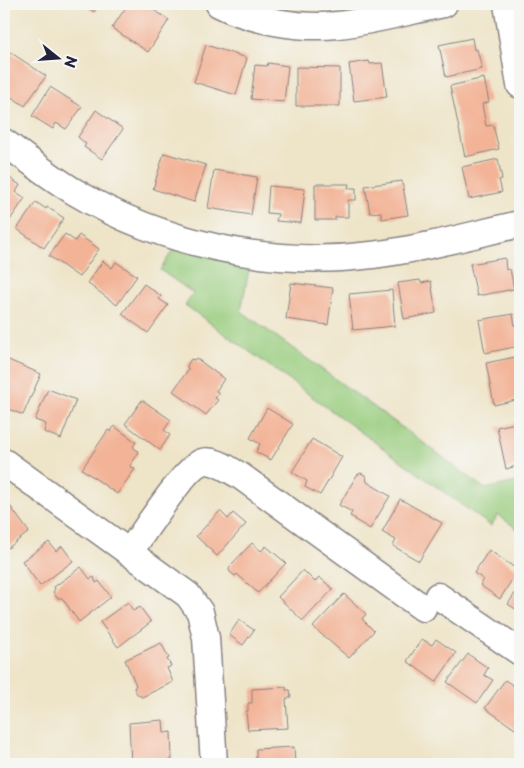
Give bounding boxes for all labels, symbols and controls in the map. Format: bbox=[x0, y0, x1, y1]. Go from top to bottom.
north arrow bbox=[32, 32, 82, 82]
text: N bbox=[59, 54, 83, 70]

